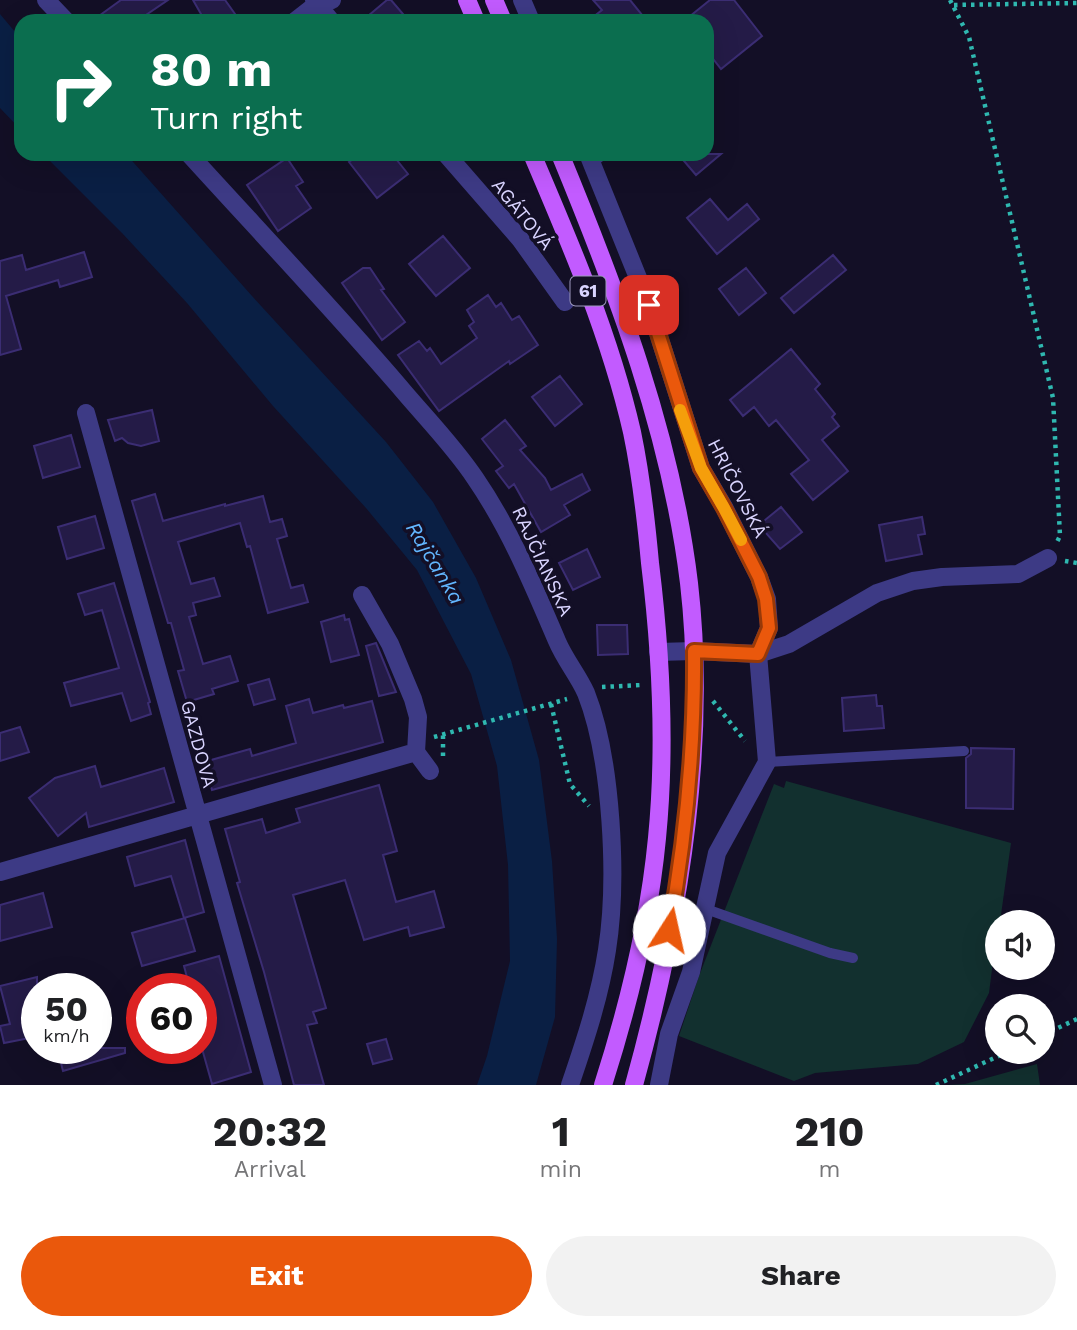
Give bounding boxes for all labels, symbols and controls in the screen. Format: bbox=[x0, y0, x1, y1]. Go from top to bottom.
text: 80 m bbox=[150, 40, 272, 98]
icon: right bbox=[35, 42, 126, 133]
text: Turn right bbox=[150, 99, 302, 137]
street label: AGÁTOVÁ bbox=[487, 174, 559, 255]
pin bbox=[619, 275, 679, 335]
road number: 61 bbox=[570, 276, 606, 306]
icon: arrive bbox=[630, 286, 668, 324]
street label: HRIČOVSKÁ bbox=[703, 435, 773, 542]
street label: RAJČIANSKA bbox=[507, 503, 578, 620]
water label: Rajčanka bbox=[401, 517, 470, 609]
street label: GAZDOVA bbox=[176, 698, 221, 791]
position arrow bbox=[632, 893, 706, 967]
map controls bbox=[985, 910, 1055, 1064]
button: sound bbox=[985, 910, 1055, 980]
speed limit sign: 60 bbox=[126, 973, 217, 1064]
text: 50 bbox=[45, 988, 88, 1030]
button: search bbox=[985, 994, 1055, 1064]
text: km/h bbox=[43, 1025, 90, 1046]
text: 20:32 bbox=[212, 1107, 327, 1156]
text: 1 bbox=[552, 1107, 570, 1156]
text: 210 bbox=[794, 1107, 865, 1156]
text: Arrival bbox=[234, 1156, 306, 1183]
text: min bbox=[540, 1156, 582, 1183]
text: m bbox=[818, 1156, 840, 1183]
button: Exit bbox=[21, 1236, 532, 1316]
button: Share bbox=[546, 1236, 1056, 1316]

